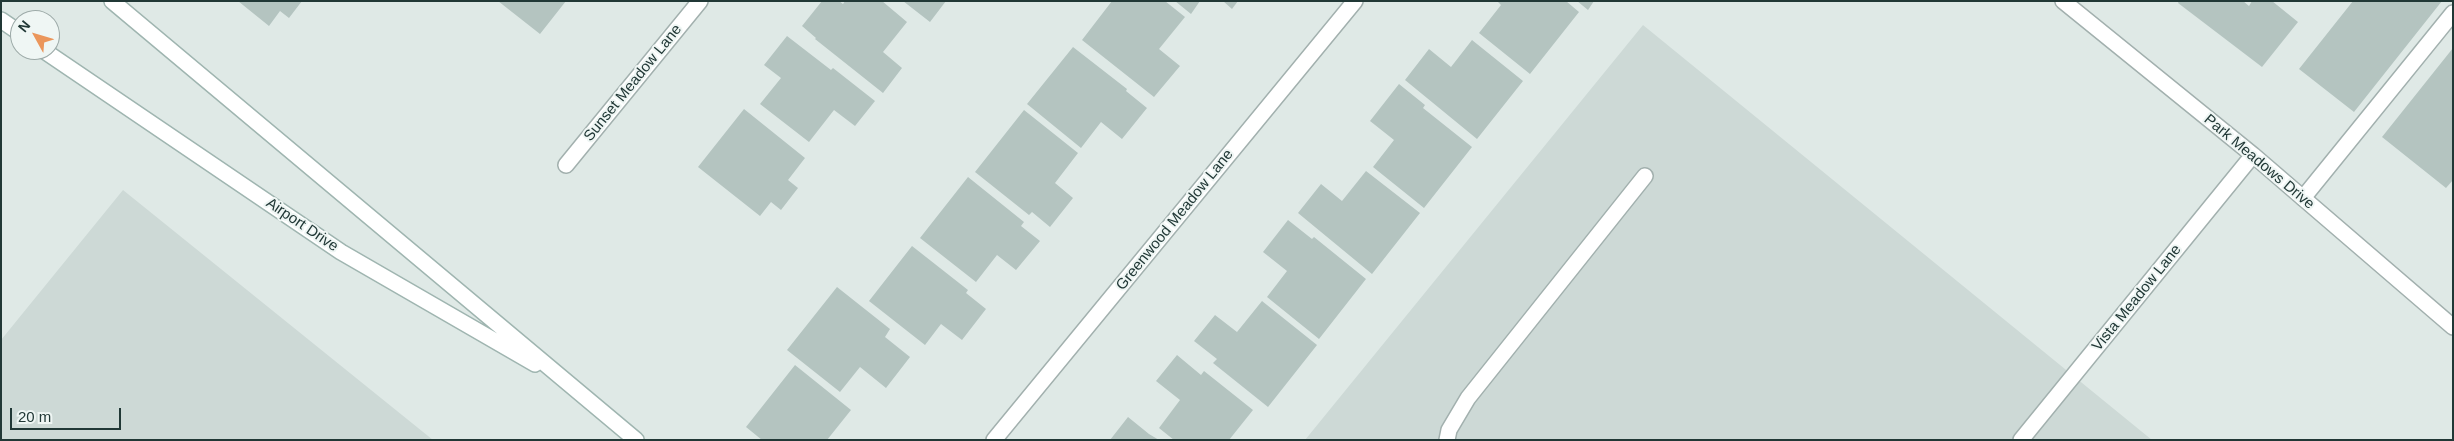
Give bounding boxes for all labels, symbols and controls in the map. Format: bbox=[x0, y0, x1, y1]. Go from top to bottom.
north arrow bbox=[10, 10, 60, 60]
text: N bbox=[15, 17, 34, 35]
street label: Sunset Meadow Lane bbox=[580, 21, 686, 145]
street label: Park Meadows Drive bbox=[2200, 111, 2318, 213]
street label: Greenwood Meadow Lane bbox=[1113, 146, 1237, 294]
street label: Airport Drive bbox=[262, 194, 342, 256]
street label: Vista Meadow Lane bbox=[2089, 241, 2185, 355]
scale bar bbox=[12, 398, 124, 430]
text: 20 m bbox=[18, 408, 51, 425]

